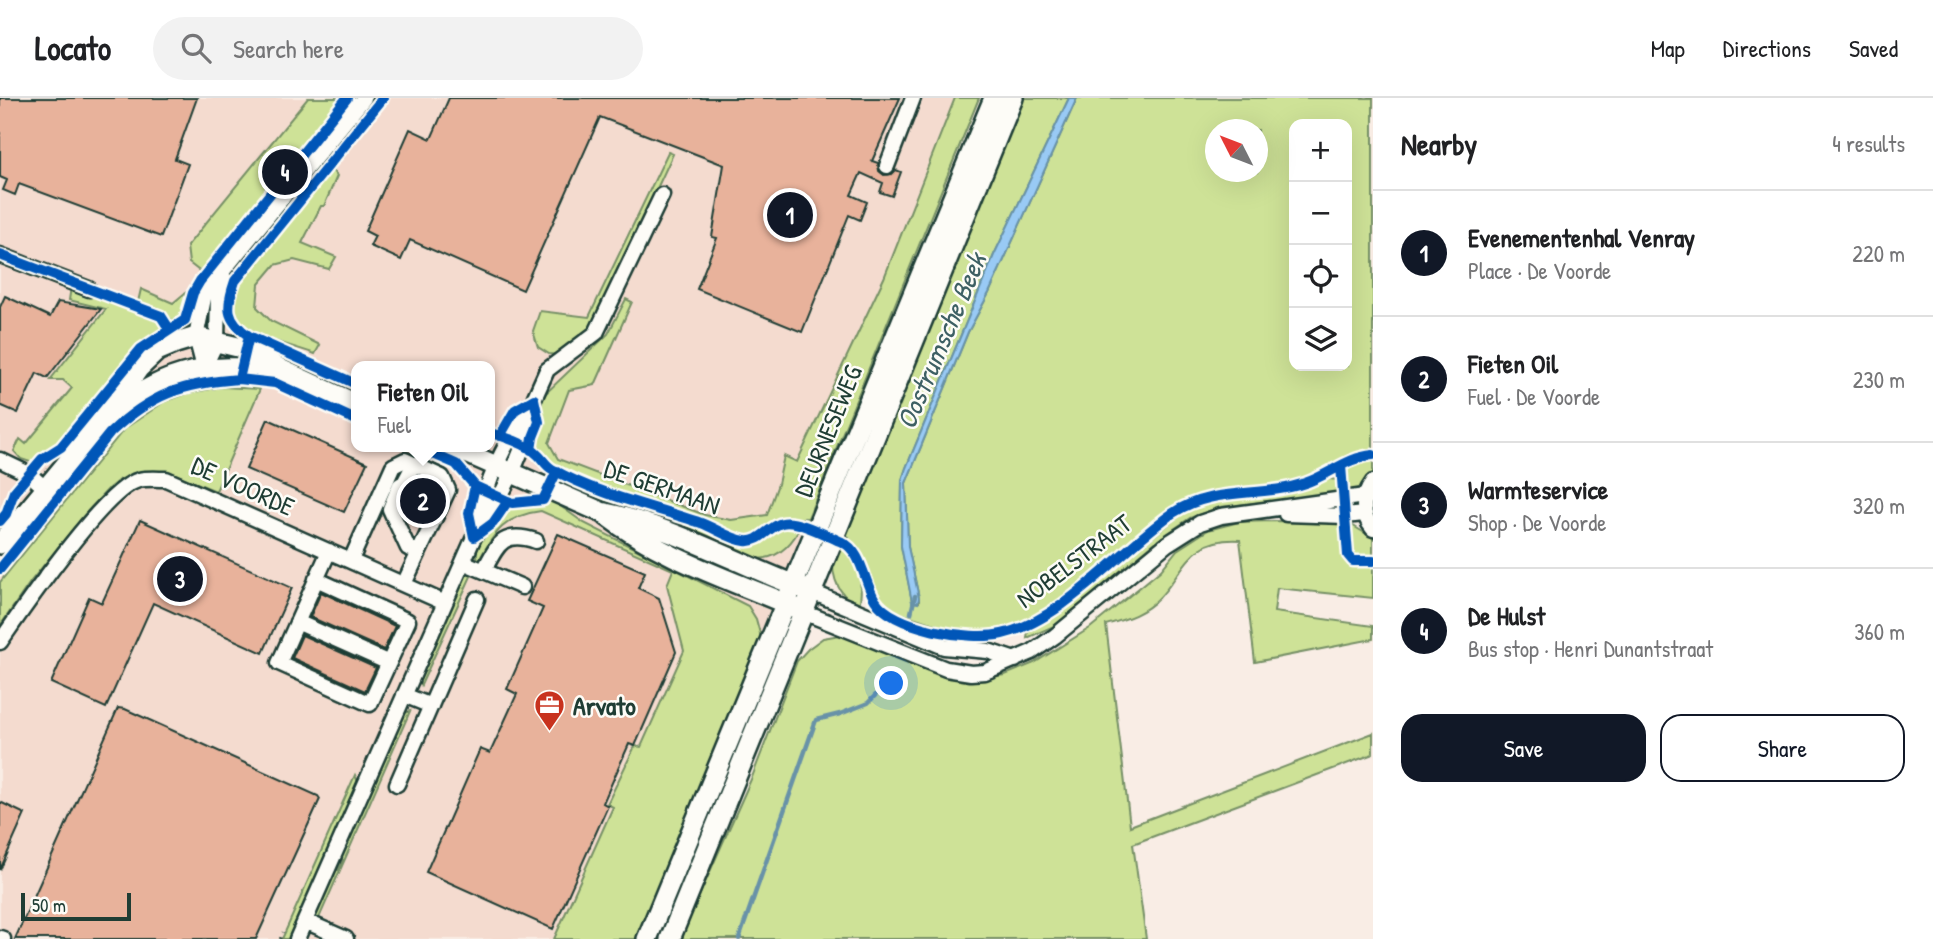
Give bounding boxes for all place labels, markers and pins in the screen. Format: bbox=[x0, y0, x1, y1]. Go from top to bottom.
pin: 4 bbox=[262, 146, 308, 198]
pin: 1 bbox=[767, 189, 813, 241]
pin: 2 bbox=[400, 475, 446, 527]
pin: 3 bbox=[157, 553, 203, 605]
place label: Arvato bbox=[573, 688, 636, 723]
office icon: Arvato bbox=[533, 689, 567, 733]

